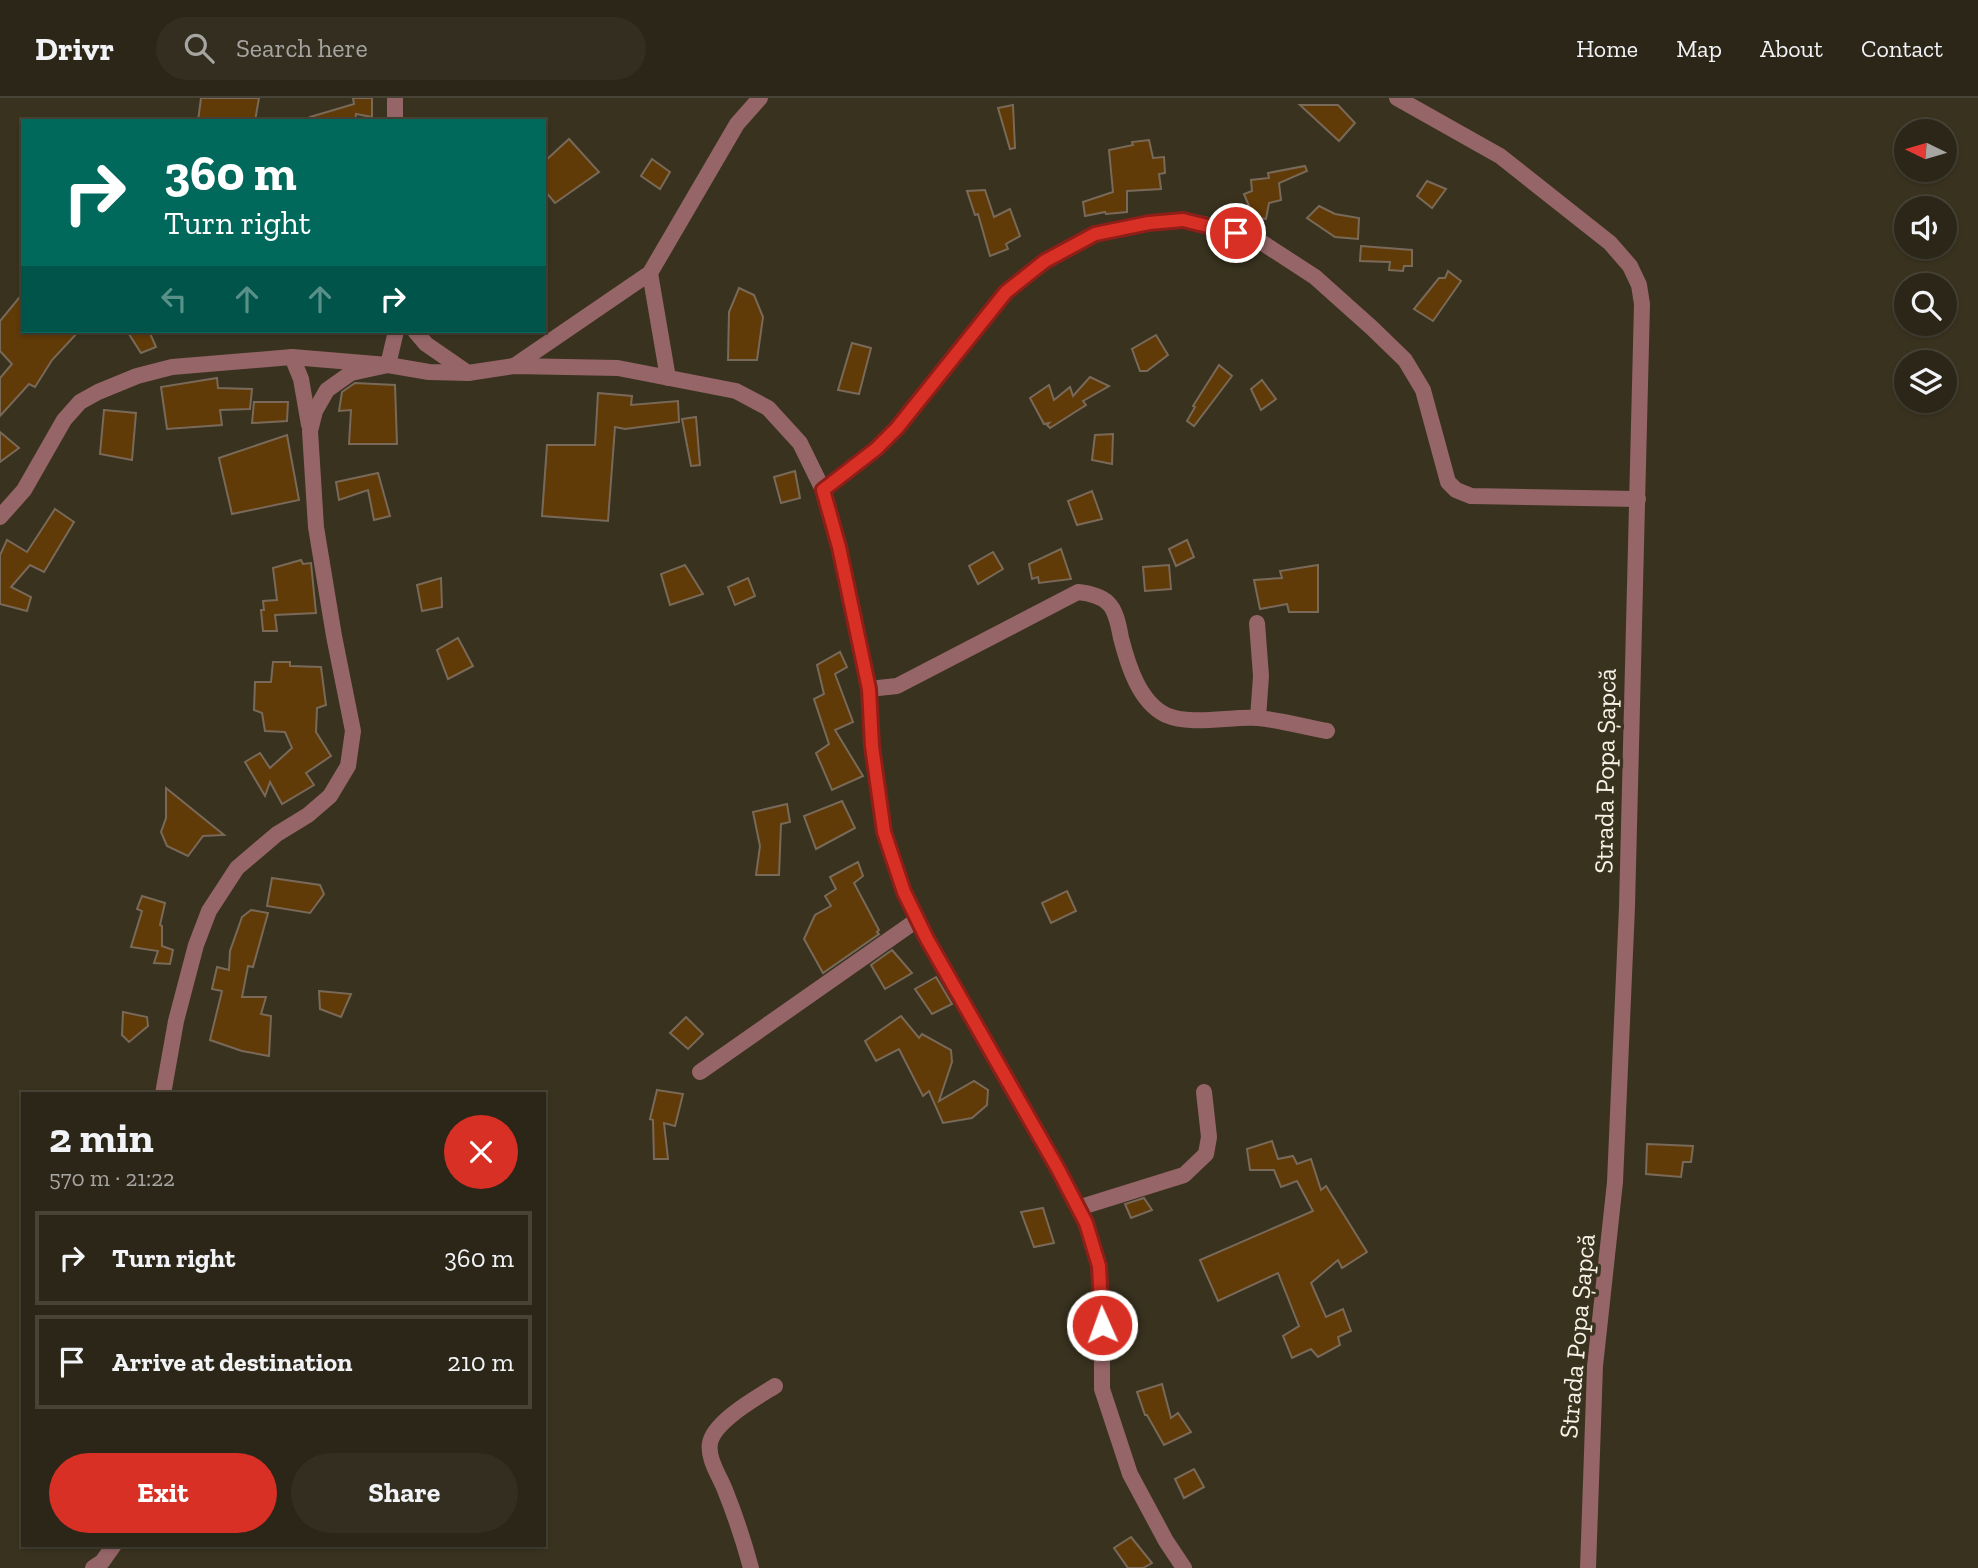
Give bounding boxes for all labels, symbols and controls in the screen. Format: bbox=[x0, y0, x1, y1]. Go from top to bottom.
search box bbox=[156, 17, 646, 80]
text: Drivr bbox=[35, 29, 114, 68]
icon: search bbox=[180, 29, 218, 67]
text: Search here bbox=[236, 32, 368, 64]
text: Home bbox=[1576, 34, 1638, 63]
text: Map bbox=[1676, 34, 1722, 63]
text: About bbox=[1760, 34, 1823, 63]
text: Contact bbox=[1861, 34, 1943, 63]
north arrow bbox=[1894, 119, 1956, 182]
map controls bbox=[1894, 119, 1957, 413]
text: 360 m bbox=[164, 144, 297, 203]
icon: right bbox=[49, 147, 140, 238]
button: sound bbox=[1894, 196, 1957, 259]
pin bbox=[1206, 203, 1266, 263]
text: Turn right bbox=[164, 204, 311, 242]
icon: arrive bbox=[1217, 214, 1255, 252]
button: search bbox=[1894, 273, 1957, 336]
icon: left bbox=[155, 280, 193, 318]
icon: ahead bbox=[228, 280, 266, 318]
icon: ahead bbox=[301, 280, 339, 318]
icon: right bbox=[374, 280, 412, 318]
button: layers bbox=[1894, 350, 1957, 413]
street label: Strada Popa Șapcă bbox=[1587, 668, 1623, 874]
text: 2 min bbox=[49, 1112, 154, 1163]
button: close bbox=[444, 1115, 518, 1189]
text: 570 m · 21:22 bbox=[49, 1164, 175, 1192]
street label: Strada Popa Șapcă bbox=[1552, 1232, 1602, 1440]
icon: right bbox=[53, 1239, 91, 1277]
text: Turn right bbox=[112, 1242, 235, 1274]
text: 360 m bbox=[444, 1242, 514, 1274]
position arrow bbox=[1065, 1288, 1139, 1362]
icon: arrive bbox=[53, 1343, 91, 1381]
text: Arrive at destination bbox=[112, 1346, 352, 1378]
text: 210 m bbox=[447, 1346, 514, 1378]
button: Exit bbox=[49, 1453, 277, 1533]
button: Share bbox=[291, 1453, 518, 1533]

